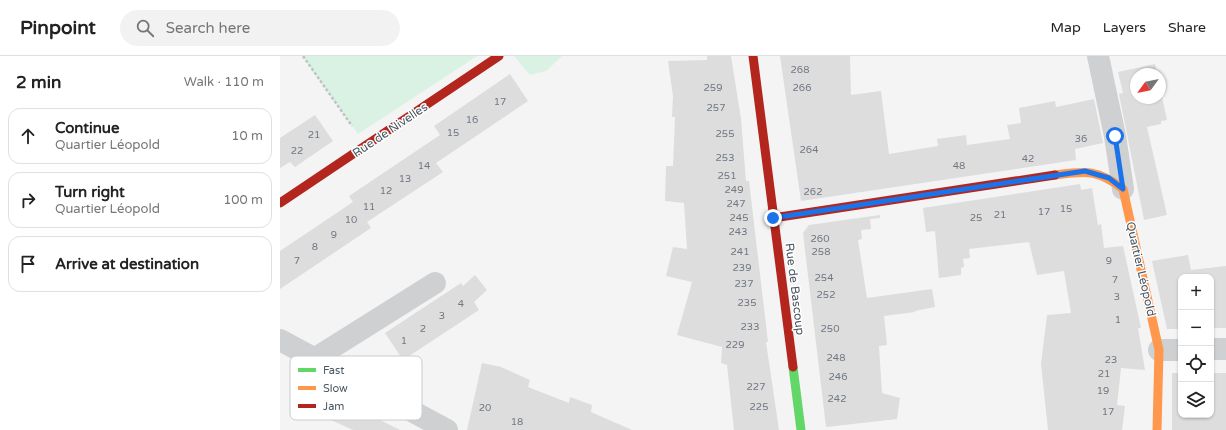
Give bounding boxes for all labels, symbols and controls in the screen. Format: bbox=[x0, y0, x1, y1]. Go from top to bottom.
search box bbox=[120, 10, 400, 46]
text: Pinpoint bbox=[20, 17, 96, 39]
icon: search bbox=[134, 17, 156, 39]
text: Search here bbox=[166, 19, 250, 37]
text: Map bbox=[1051, 19, 1081, 36]
text: Layers bbox=[1103, 19, 1146, 36]
text: Share bbox=[1168, 19, 1206, 36]
house number: 268 bbox=[791, 64, 809, 76]
north arrow bbox=[1130, 68, 1166, 104]
text: 2 min bbox=[16, 72, 61, 93]
text: Walk · 110 m bbox=[184, 74, 264, 90]
house number: 259 bbox=[704, 82, 722, 94]
house number: 266 bbox=[793, 82, 811, 94]
house number: 17 bbox=[494, 96, 506, 108]
street label: Rue de Nivelles bbox=[350, 100, 430, 160]
house number: 257 bbox=[707, 102, 725, 114]
house number: 16 bbox=[466, 114, 478, 126]
text: Continue bbox=[55, 119, 119, 137]
icon: ahead bbox=[17, 125, 39, 147]
house number: 15 bbox=[447, 127, 459, 139]
route start bbox=[1106, 127, 1124, 145]
text: 10 m bbox=[231, 128, 263, 144]
house number: 255 bbox=[716, 128, 734, 140]
house number: 21 bbox=[308, 129, 320, 141]
house number: 36 bbox=[1075, 133, 1087, 145]
text: Quartier Léopold bbox=[55, 137, 160, 153]
house number: 264 bbox=[800, 144, 818, 156]
house number: 22 bbox=[291, 145, 303, 157]
house number: 253 bbox=[716, 152, 734, 164]
house number: 42 bbox=[1022, 153, 1034, 165]
house number: 14 bbox=[418, 160, 430, 172]
house number: 48 bbox=[953, 160, 965, 172]
house number: 251 bbox=[718, 170, 736, 182]
house number: 13 bbox=[399, 173, 411, 185]
text: Turn right bbox=[55, 183, 125, 201]
house number: 249 bbox=[725, 184, 743, 196]
house number: 12 bbox=[380, 185, 392, 197]
house number: 262 bbox=[804, 186, 822, 198]
icon: right bbox=[17, 189, 39, 211]
text: 100 m bbox=[223, 192, 263, 208]
house number: 247 bbox=[727, 198, 745, 210]
text: Quartier Léopold bbox=[55, 201, 160, 217]
house number: 11 bbox=[363, 201, 375, 213]
house number: 15 bbox=[1060, 203, 1072, 215]
house number: 17 bbox=[1038, 206, 1050, 218]
route end bbox=[764, 209, 782, 227]
house number: 21 bbox=[994, 209, 1006, 221]
house number: 245 bbox=[730, 212, 748, 224]
house number: 25 bbox=[970, 212, 982, 224]
house number: 10 bbox=[345, 214, 357, 226]
street label: Quartier Léopold bbox=[1123, 220, 1159, 318]
house number: 243 bbox=[729, 226, 747, 238]
house number: 9 bbox=[331, 229, 337, 241]
house number: 260 bbox=[811, 233, 829, 245]
house number: 8 bbox=[312, 241, 318, 253]
street label: Rue de Bascoup bbox=[782, 242, 808, 336]
house number: 241 bbox=[731, 246, 749, 258]
house number: 258 bbox=[812, 246, 830, 258]
icon: arrive bbox=[17, 253, 39, 275]
text: Arrive at destination bbox=[55, 255, 199, 273]
house number: 7 bbox=[294, 255, 300, 267]
house number: 9 bbox=[1106, 255, 1112, 267]
house number: 239 bbox=[733, 262, 751, 274]
house number: 254 bbox=[815, 272, 833, 284]
house number: 7 bbox=[1112, 274, 1118, 286]
map controls bbox=[1178, 274, 1214, 418]
button: + bbox=[1178, 274, 1214, 310]
house number: 237 bbox=[735, 278, 753, 290]
house number: 252 bbox=[817, 289, 835, 301]
house number: 3 bbox=[1114, 291, 1120, 303]
house number: 235 bbox=[738, 297, 756, 309]
house number: 4 bbox=[458, 298, 464, 310]
house number: 3 bbox=[439, 310, 445, 322]
button: − bbox=[1178, 310, 1214, 346]
house number: 1 bbox=[1115, 314, 1121, 326]
house number: 233 bbox=[741, 321, 759, 333]
house number: 2 bbox=[420, 323, 426, 335]
house number: 250 bbox=[821, 323, 839, 335]
house number: 1 bbox=[401, 335, 407, 347]
house number: 229 bbox=[726, 339, 744, 351]
button: locate bbox=[1178, 346, 1214, 382]
house number: 248 bbox=[827, 352, 845, 364]
house number: 23 bbox=[1105, 354, 1117, 366]
legend bbox=[290, 356, 422, 420]
text: Fast bbox=[323, 364, 344, 377]
house number: 21 bbox=[1098, 368, 1110, 380]
house number: 246 bbox=[829, 371, 847, 383]
house number: 227 bbox=[747, 381, 765, 393]
text: Slow bbox=[323, 382, 348, 395]
button: layers bbox=[1178, 382, 1214, 418]
house number: 19 bbox=[1097, 385, 1109, 397]
house number: 242 bbox=[828, 393, 846, 405]
text: Jam bbox=[323, 400, 344, 413]
house number: 225 bbox=[750, 401, 768, 413]
house number: 20 bbox=[479, 402, 491, 414]
house number: 17 bbox=[1102, 406, 1114, 418]
house number: 18 bbox=[511, 416, 523, 428]

